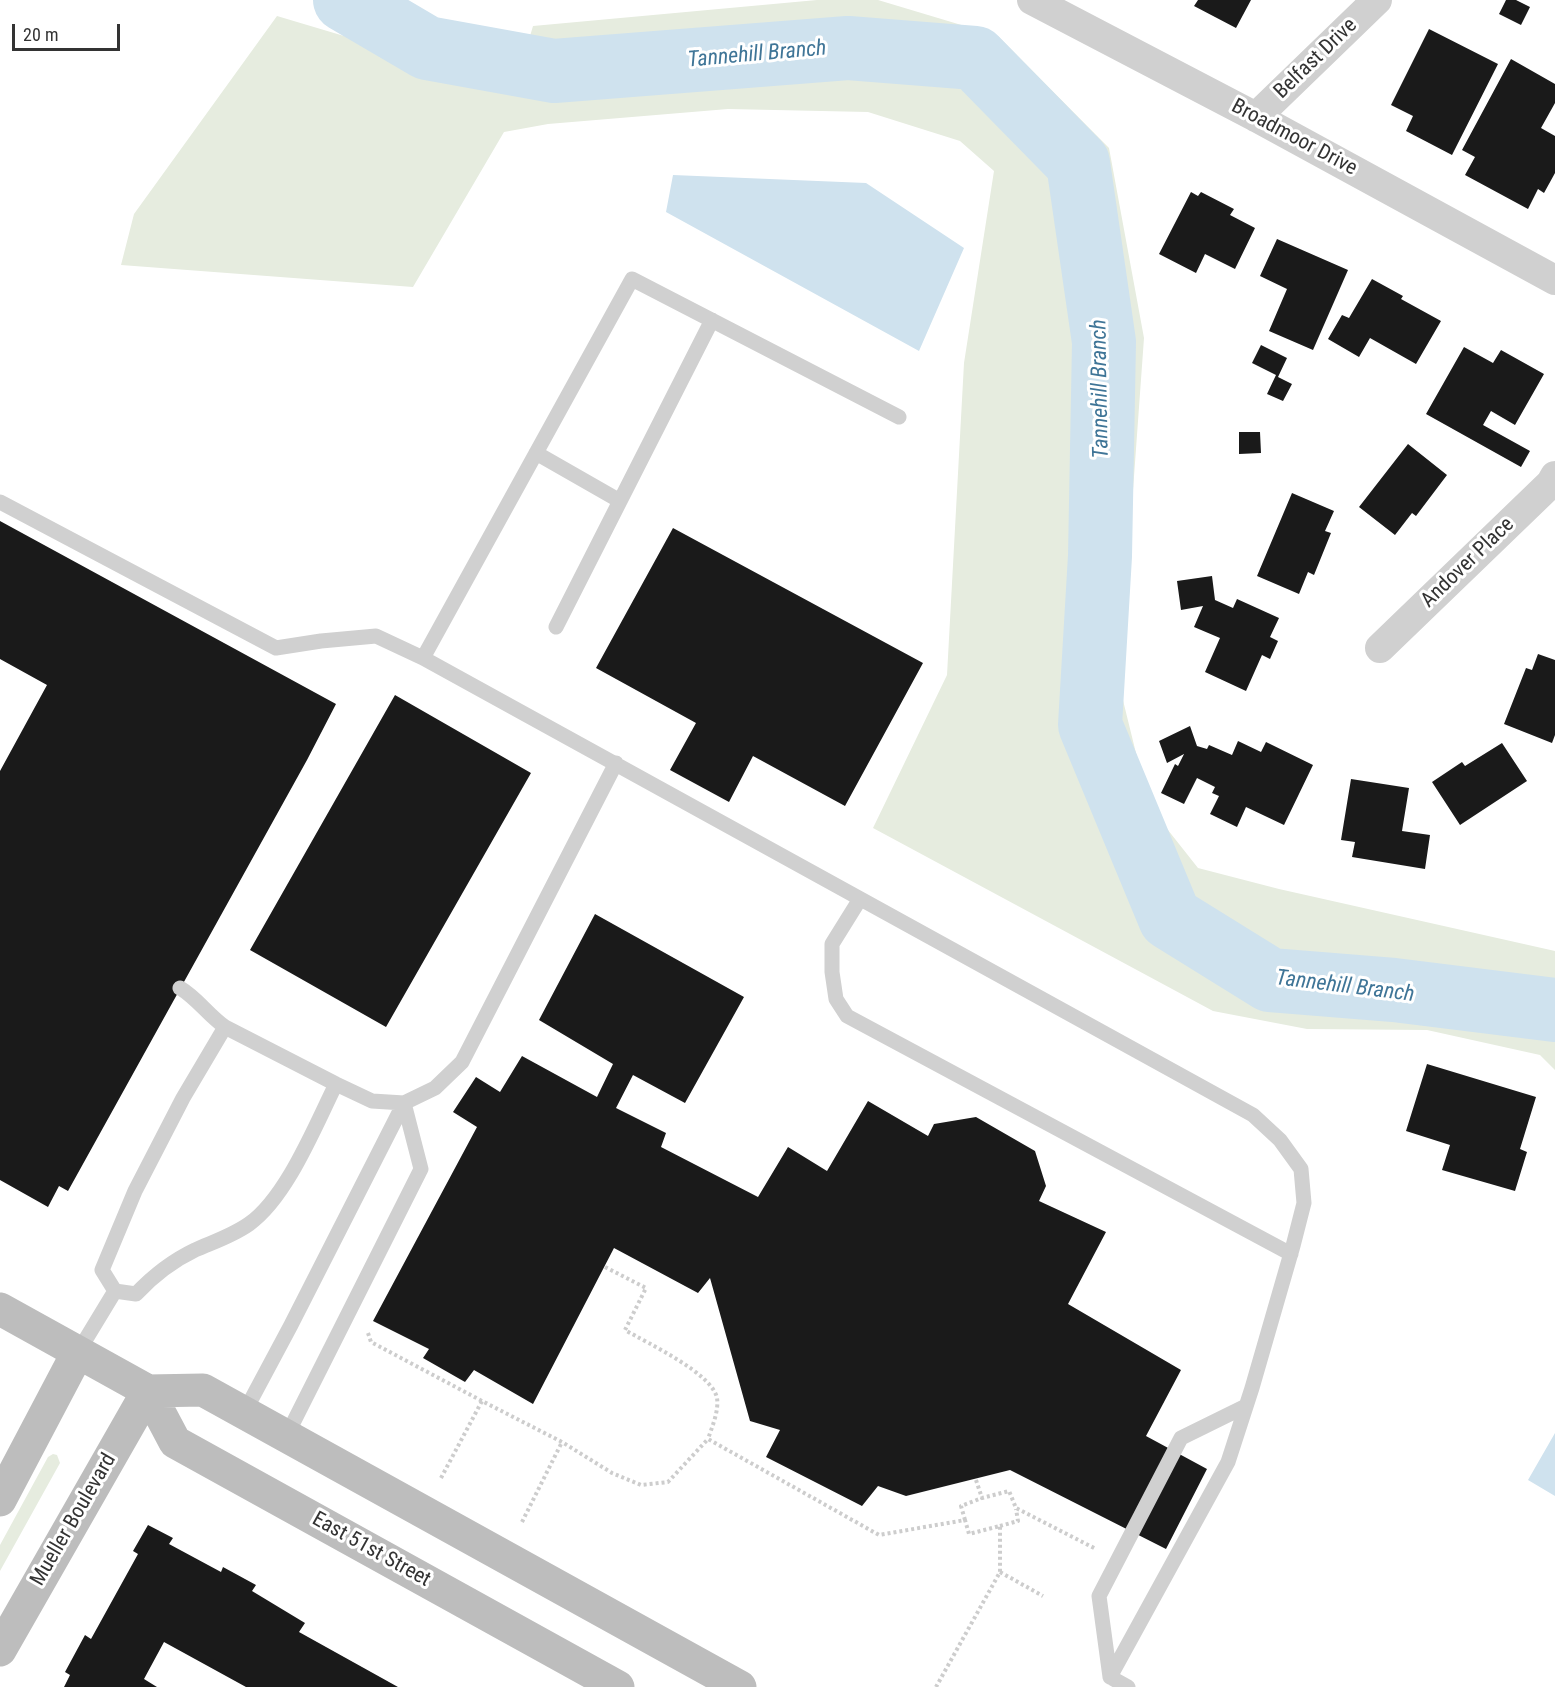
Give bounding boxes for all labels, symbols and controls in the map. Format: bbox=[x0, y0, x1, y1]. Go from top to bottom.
scale bar bbox=[15, 12, 123, 50]
street label: Belfast Drive bbox=[1269, 13, 1363, 105]
text: 20 m bbox=[23, 24, 58, 45]
water label: Tannehill Branch bbox=[686, 36, 828, 74]
street label: Broadmoor Drive bbox=[1227, 94, 1361, 182]
water label: Tannehill Branch bbox=[1087, 319, 1115, 459]
street label: Andover Place bbox=[1416, 513, 1520, 613]
water label: Tannehill Branch bbox=[1274, 965, 1416, 1009]
street label: Mueller Boulevard bbox=[26, 1449, 122, 1591]
street label: East 51st Street bbox=[307, 1507, 435, 1593]

